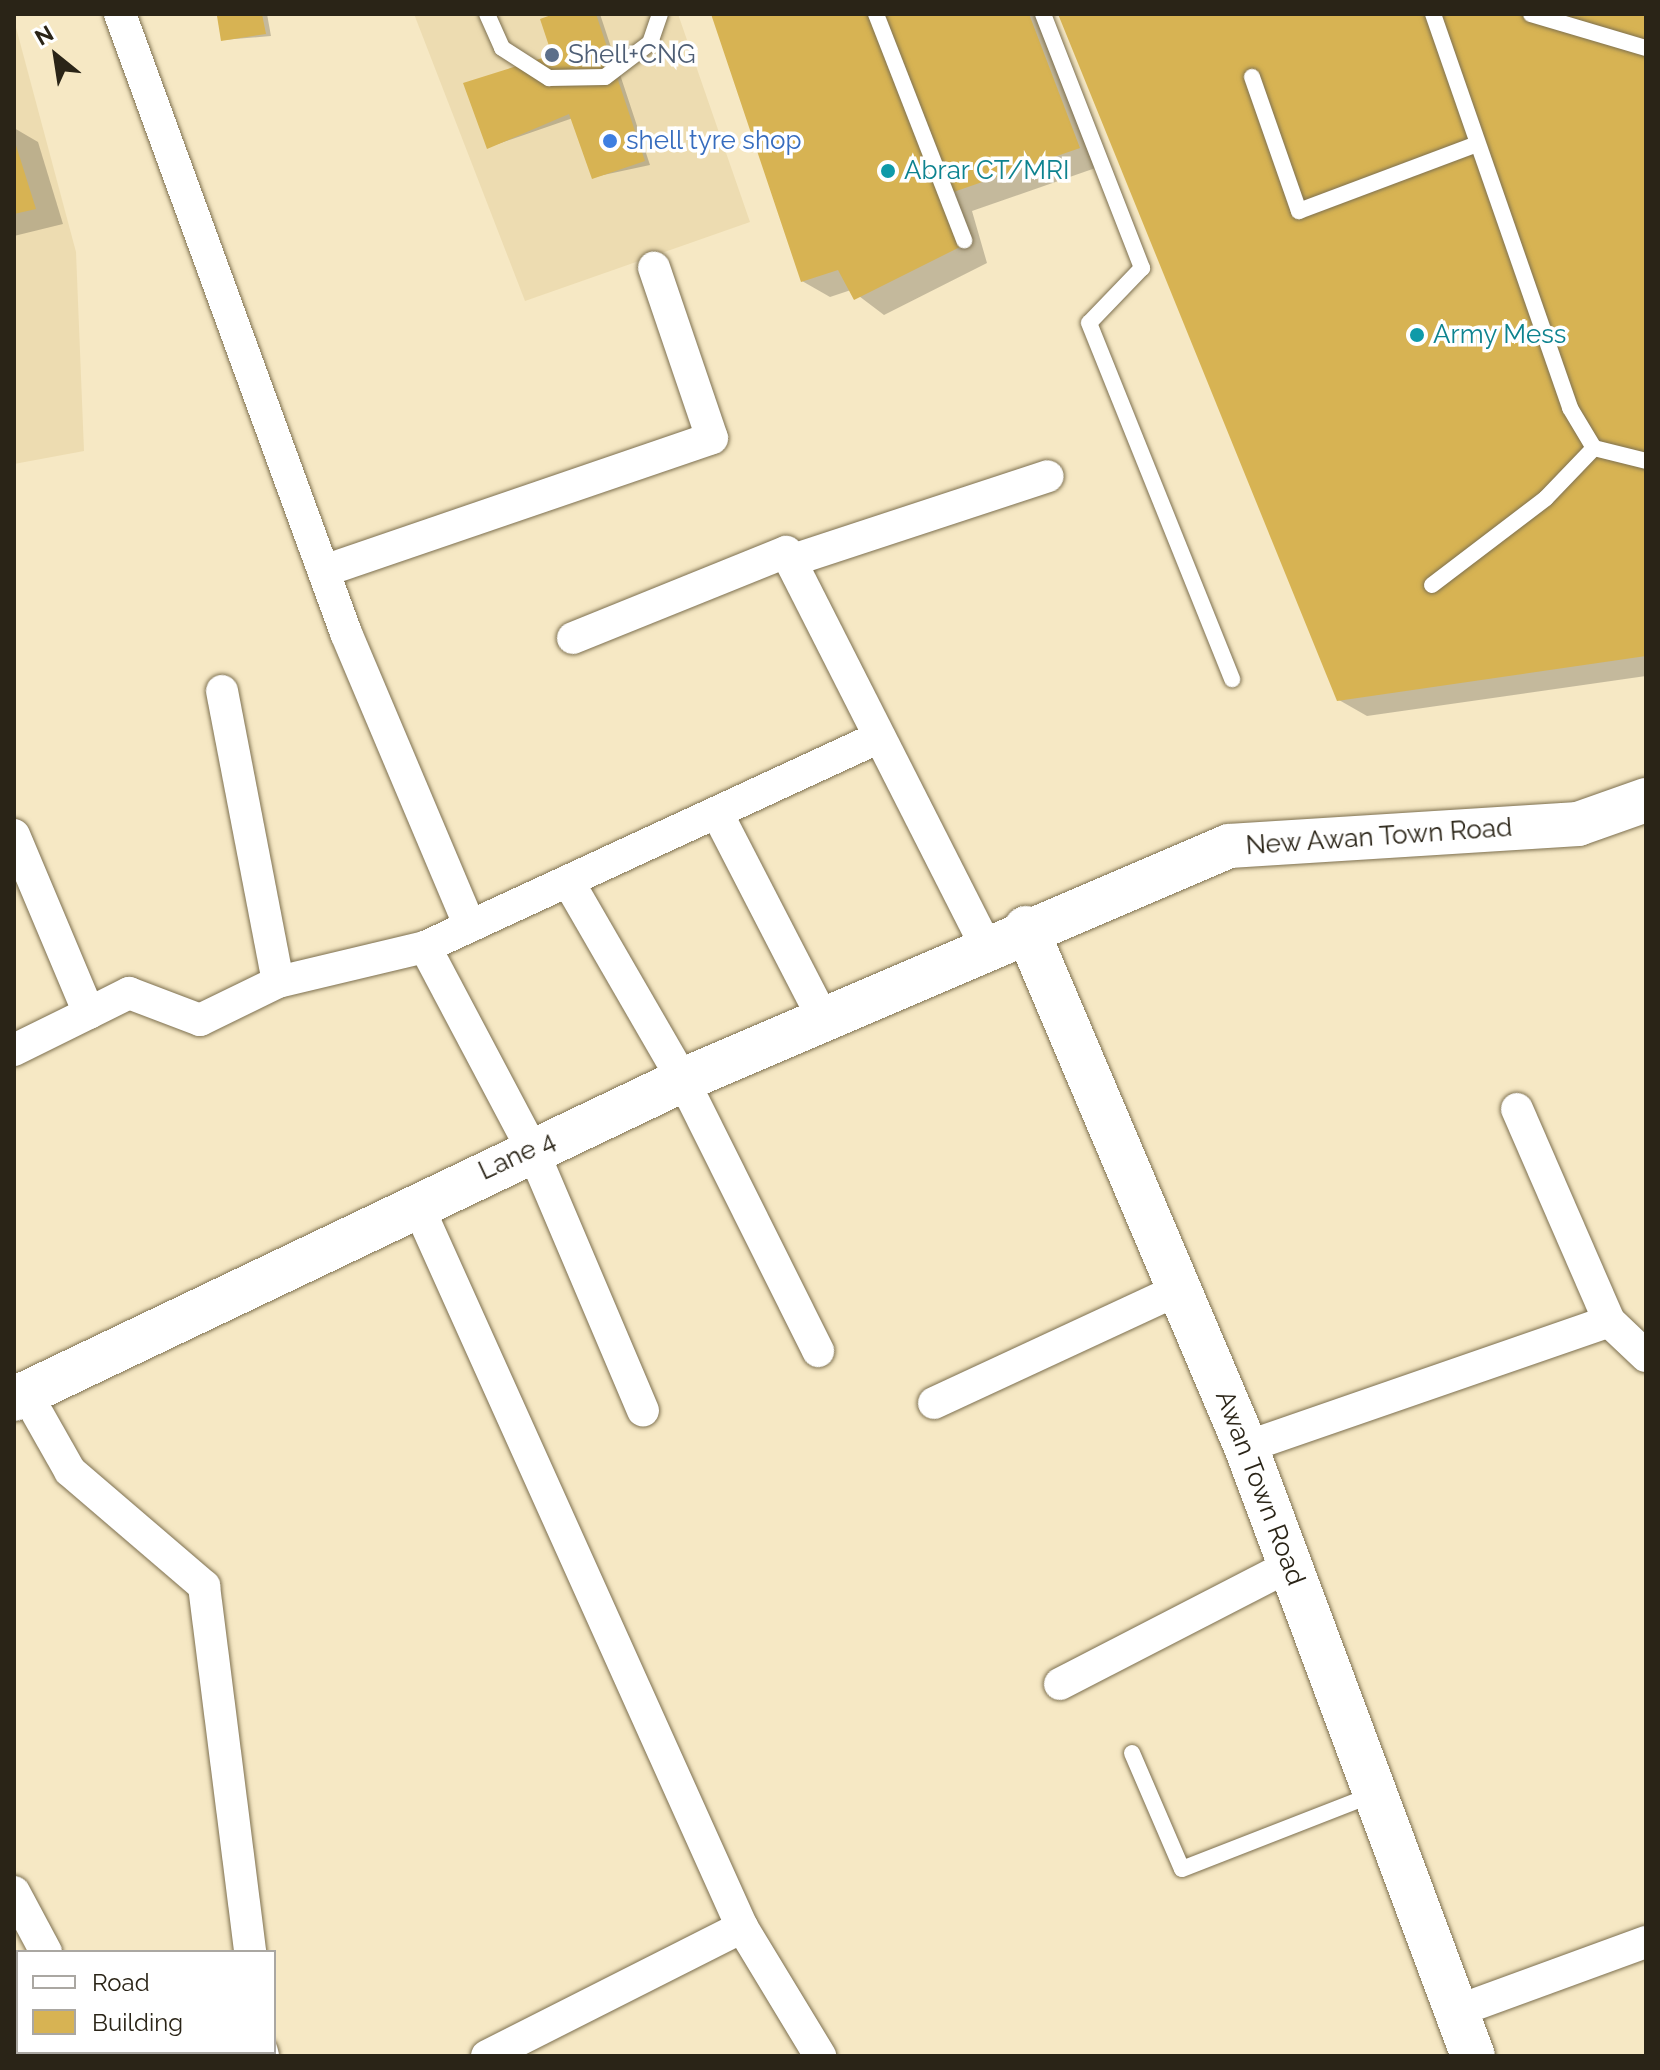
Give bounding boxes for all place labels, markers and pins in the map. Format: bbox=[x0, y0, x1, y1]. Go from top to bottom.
place label: Shell+CNG bbox=[568, 39, 696, 71]
marker: Shell+CNG bbox=[543, 46, 561, 64]
place label: shell tyre shop bbox=[626, 125, 802, 157]
marker: shell tyre shop bbox=[601, 132, 619, 150]
place label: Abrar CT/MRI bbox=[904, 155, 1070, 187]
marker: Abrar CT/MRI bbox=[879, 162, 897, 180]
place label: Army Mess bbox=[1433, 319, 1567, 351]
marker: Army Mess bbox=[1408, 326, 1426, 344]

